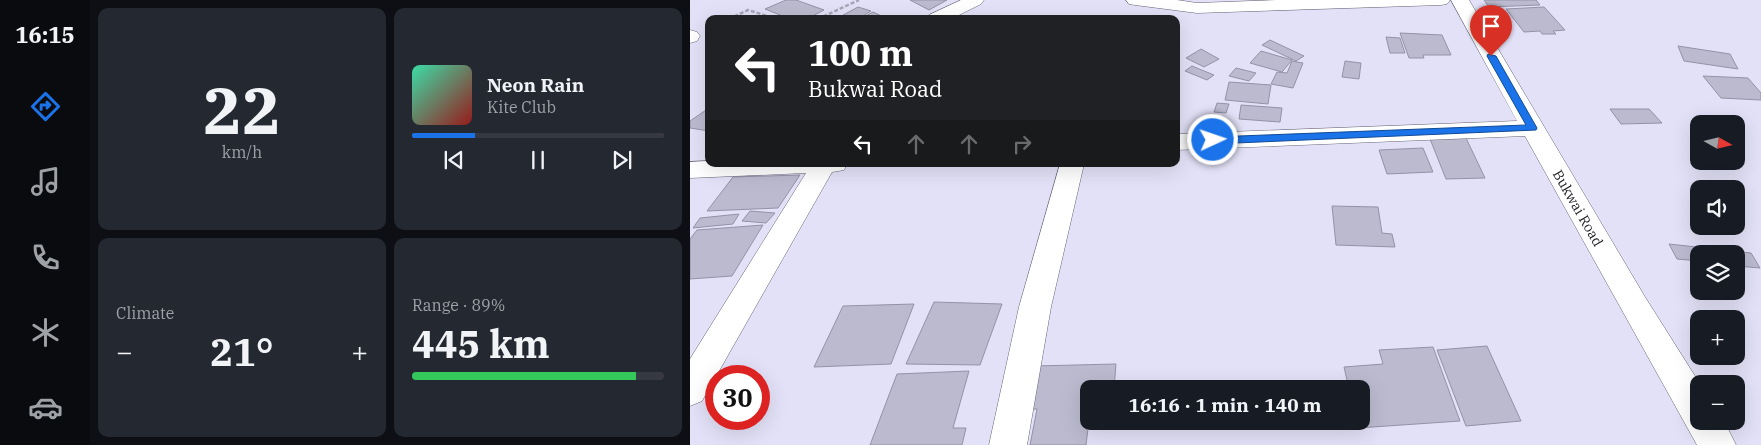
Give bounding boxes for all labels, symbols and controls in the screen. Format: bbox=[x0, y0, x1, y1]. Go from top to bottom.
pin bbox=[1470, 5, 1512, 56]
icon: arrive bbox=[1477, 12, 1505, 40]
text: 16:15 bbox=[15, 20, 75, 49]
text: 100 m bbox=[808, 30, 913, 76]
icon: left bbox=[725, 35, 790, 100]
text: 22 bbox=[203, 67, 281, 152]
text: Neon Rain bbox=[487, 73, 584, 97]
text: Bukwai Road bbox=[808, 74, 942, 103]
icon: directions bbox=[28, 89, 63, 124]
text: Kite Club bbox=[487, 97, 556, 117]
position arrow bbox=[1186, 113, 1238, 165]
north arrow bbox=[1690, 115, 1745, 170]
map controls bbox=[1690, 115, 1745, 430]
icon: left bbox=[849, 130, 877, 158]
icon: ahead bbox=[902, 130, 930, 158]
icon: ahead bbox=[955, 130, 983, 158]
icon: right bbox=[1008, 130, 1036, 158]
text: km/h bbox=[222, 142, 262, 162]
icon: previous bbox=[440, 146, 468, 174]
icon: pause bbox=[524, 146, 552, 174]
icon: next bbox=[608, 146, 636, 174]
icon: music bbox=[28, 164, 63, 199]
street label: Bukwai Road bbox=[1549, 166, 1607, 250]
button: sound bbox=[1690, 180, 1745, 235]
icon: phone bbox=[28, 240, 63, 275]
button: layers bbox=[1690, 245, 1745, 300]
text: Range · 89% bbox=[412, 295, 505, 315]
text: Climate bbox=[116, 303, 174, 323]
button: + bbox=[1690, 310, 1745, 365]
icon: climate bbox=[28, 315, 63, 350]
text: 445 km bbox=[412, 319, 550, 368]
text: 21° bbox=[210, 327, 274, 376]
text: − bbox=[116, 333, 133, 370]
text: + bbox=[351, 333, 368, 370]
speed limit sign: 30 bbox=[705, 365, 770, 430]
button: − bbox=[1690, 375, 1745, 430]
icon: car bbox=[28, 390, 63, 425]
text: 16:16 · 1 min · 140 m bbox=[1129, 393, 1321, 417]

